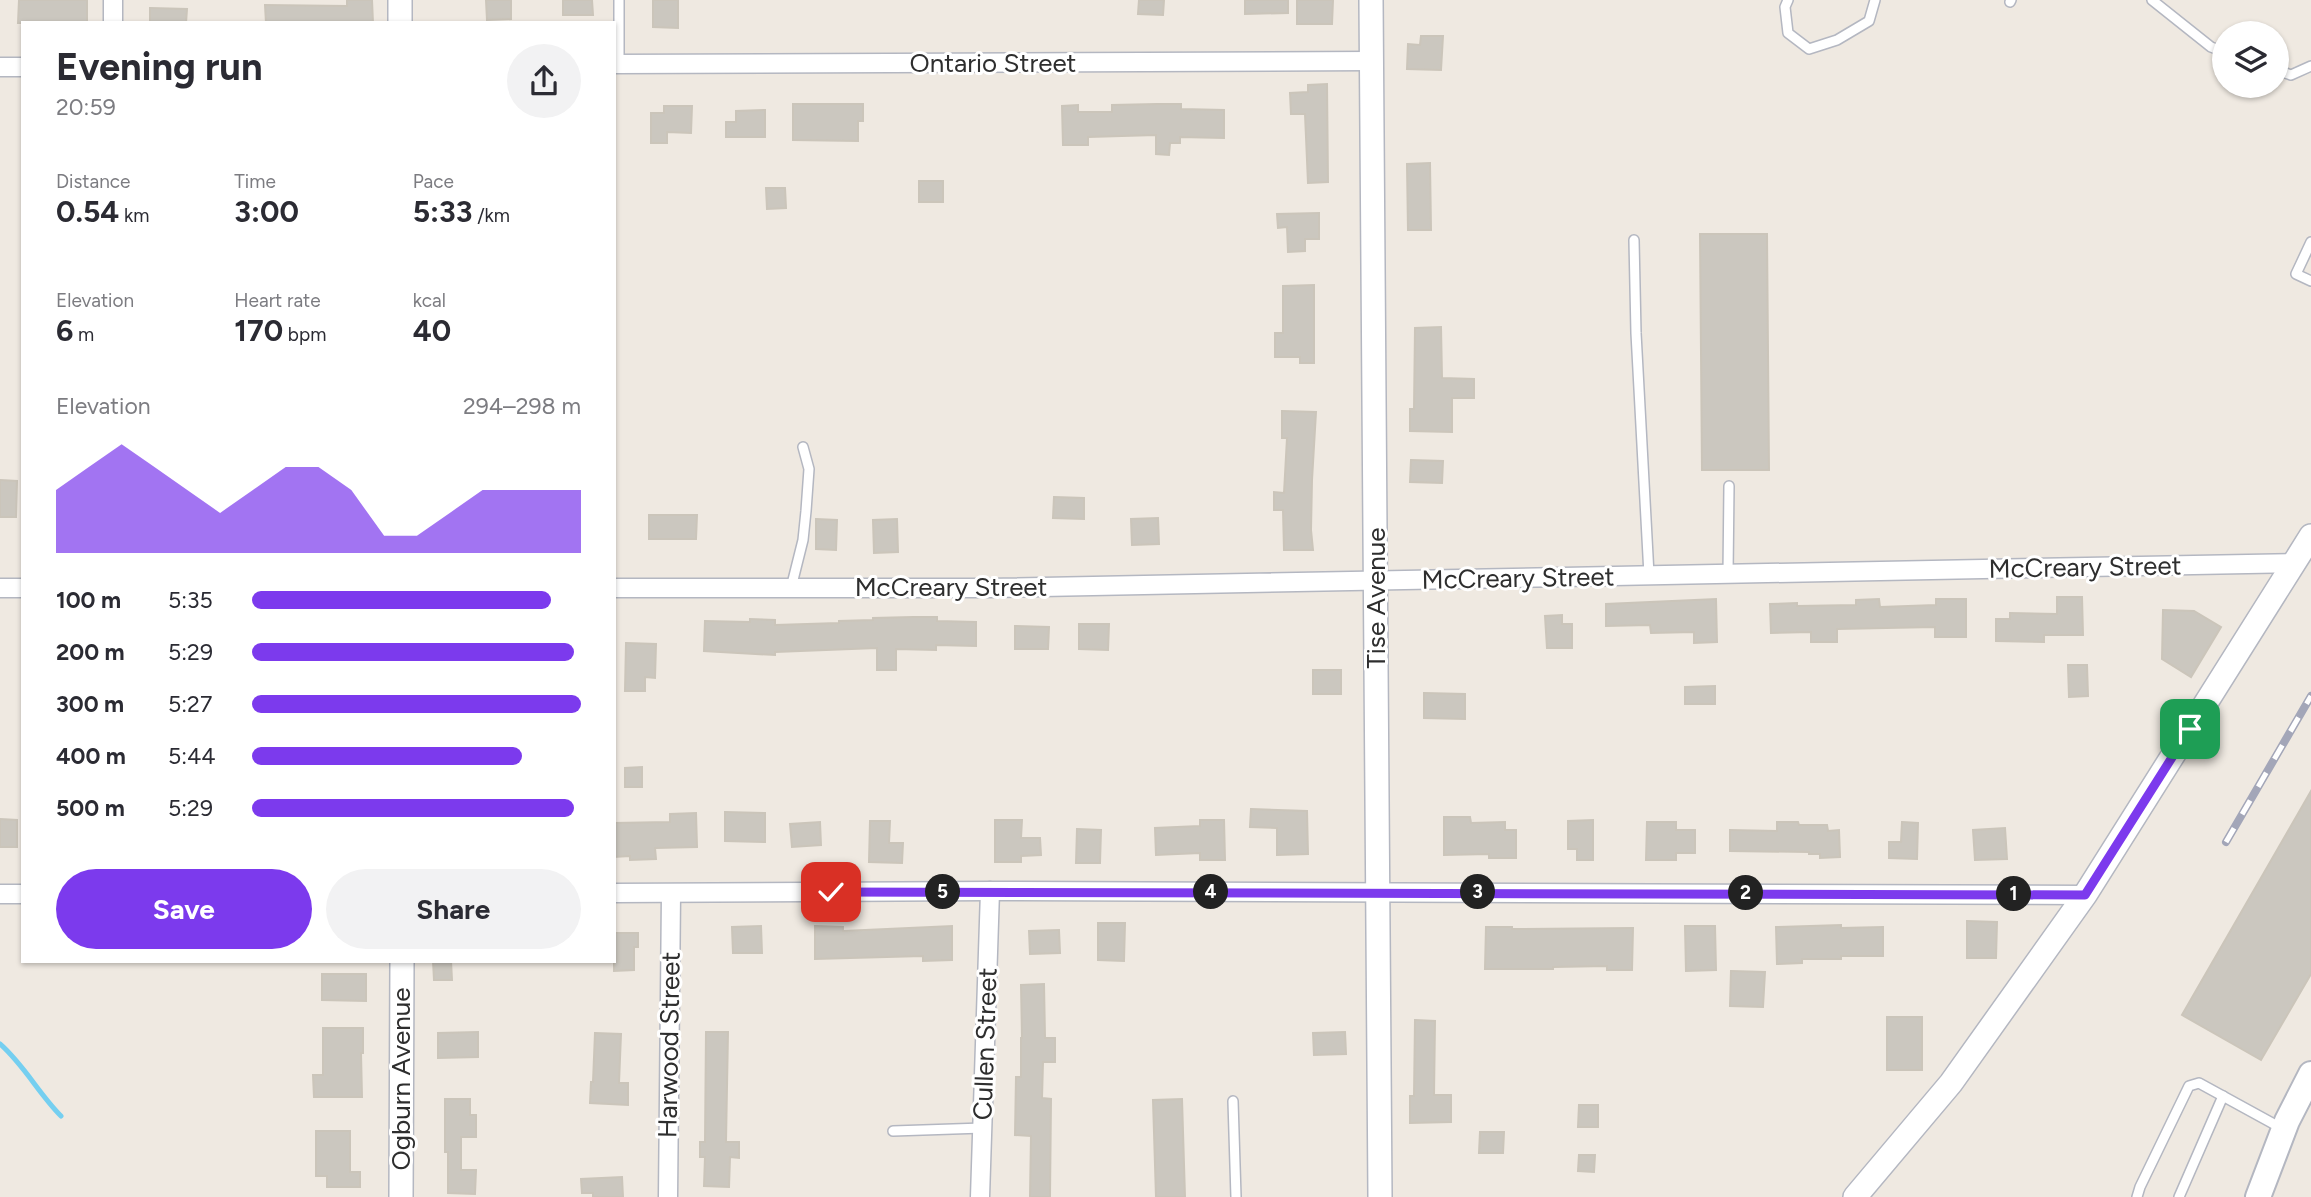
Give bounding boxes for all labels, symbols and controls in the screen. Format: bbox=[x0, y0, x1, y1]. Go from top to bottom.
map controls bbox=[2212, 21, 2289, 98]
button: layers bbox=[2212, 21, 2289, 98]
text: Evening run bbox=[56, 44, 263, 90]
button: share bbox=[507, 44, 581, 118]
street label: Ontario Street bbox=[910, 47, 1077, 79]
text: 20:59 bbox=[56, 93, 116, 121]
text: Distance bbox=[56, 170, 130, 193]
text: Time bbox=[234, 170, 276, 193]
text: Pace bbox=[413, 170, 454, 193]
text: 0.54 bbox=[56, 193, 119, 230]
text: 3:00 bbox=[234, 193, 299, 230]
text: 5:33 bbox=[413, 193, 472, 230]
text: km bbox=[119, 204, 149, 227]
text: /km bbox=[472, 204, 510, 227]
text: Elevation bbox=[56, 289, 134, 312]
text: Heart rate bbox=[234, 289, 321, 312]
text: kcal bbox=[413, 289, 446, 312]
text: 6 bbox=[56, 312, 73, 349]
text: 170 bbox=[234, 312, 283, 349]
text: 40 bbox=[413, 312, 451, 349]
text: m bbox=[73, 323, 94, 346]
text: bpm bbox=[283, 323, 326, 346]
text: Elevation bbox=[56, 392, 151, 420]
text: 294–298 m bbox=[463, 392, 581, 420]
street label: Tise Avenue bbox=[1360, 527, 1392, 669]
street label: McCreary Street bbox=[1988, 549, 2182, 585]
street label: McCreary Street bbox=[1421, 560, 1615, 596]
street label: McCreary Street bbox=[855, 571, 1048, 603]
text: 100 m bbox=[56, 586, 121, 614]
text: 5:35 bbox=[168, 586, 213, 614]
text: 200 m bbox=[56, 638, 125, 666]
text: 5:29 bbox=[168, 638, 213, 666]
text: 300 m bbox=[56, 690, 124, 718]
text: 5:27 bbox=[168, 690, 212, 718]
pin bbox=[2160, 699, 2220, 759]
icon: arrive bbox=[2171, 710, 2209, 748]
text: 400 m bbox=[56, 742, 126, 770]
text: 5:44 bbox=[168, 742, 216, 770]
text: 500 m bbox=[56, 794, 125, 822]
text: 5:29 bbox=[168, 794, 213, 822]
pin bbox=[801, 862, 861, 922]
button: Save bbox=[56, 869, 312, 949]
button: Share bbox=[326, 869, 581, 949]
icon: check bbox=[812, 873, 850, 911]
pin: 5 bbox=[926, 874, 960, 910]
pin: 4 bbox=[1194, 874, 1228, 910]
pin: 3 bbox=[1460, 874, 1496, 910]
pin: 2 bbox=[1728, 876, 1764, 910]
pin: 1 bbox=[1996, 876, 2032, 912]
text: 5 bbox=[937, 880, 948, 903]
text: 4 bbox=[1204, 880, 1217, 903]
text: 3 bbox=[1472, 880, 1483, 903]
text: 2 bbox=[1740, 881, 1751, 904]
text: 1 bbox=[2009, 882, 2018, 905]
street label: Harwood Street bbox=[651, 951, 687, 1138]
street label: Cullen Street bbox=[966, 967, 1004, 1121]
street label: Ogburn Avenue bbox=[385, 988, 417, 1170]

